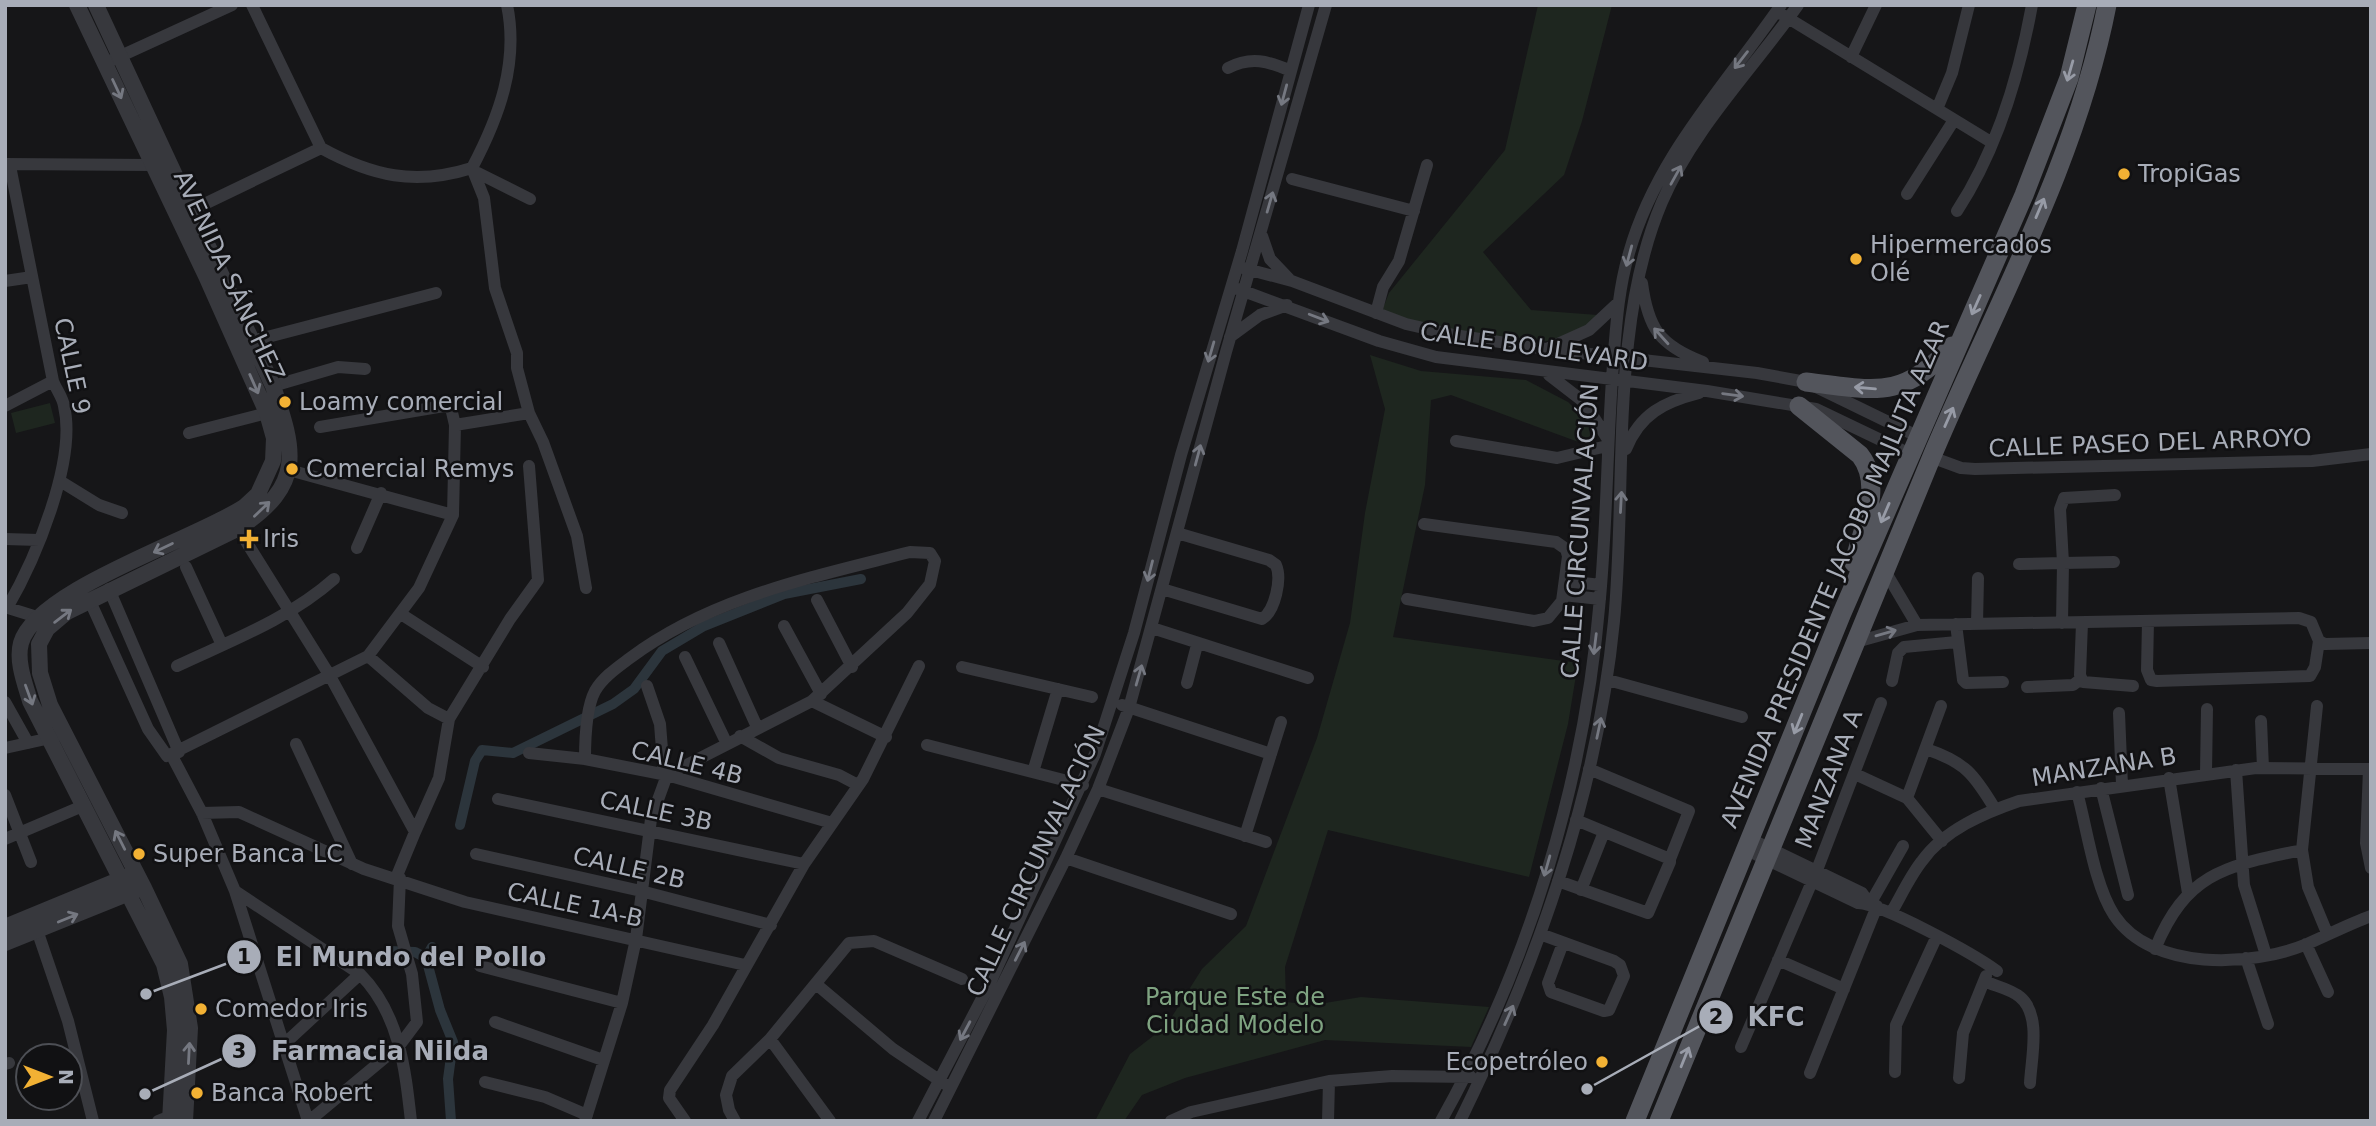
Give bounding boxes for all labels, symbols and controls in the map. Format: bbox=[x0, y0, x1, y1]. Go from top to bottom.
one-way arrow bbox=[1733, 51, 1748, 69]
one-way arrow bbox=[2063, 60, 2076, 82]
one-way arrow bbox=[111, 78, 124, 99]
one-way arrow bbox=[1277, 84, 1290, 106]
place label: TropiGas bbox=[2137, 160, 2241, 188]
street label: AVENIDA SÁNCHEZ bbox=[168, 165, 291, 386]
one-way arrow bbox=[1670, 165, 1683, 186]
marker: TropiGas bbox=[2116, 166, 2132, 182]
one-way arrow bbox=[1264, 192, 1277, 214]
one-way arrow bbox=[2034, 198, 2047, 220]
place label: Hipermercados Olé bbox=[1870, 231, 2052, 287]
one-way arrow bbox=[1621, 245, 1634, 267]
marker: Hipermercados Olé bbox=[1848, 251, 1864, 267]
one-way arrow bbox=[1969, 293, 1982, 315]
one-way arrow bbox=[1307, 312, 1329, 325]
street label: CALLE 9 bbox=[48, 315, 96, 417]
street label: AVENIDA PRESIDENTE JACOBO MAJLUTA AZAR bbox=[1715, 316, 1955, 832]
street label: CALLE BOULEVARD bbox=[1418, 317, 1650, 377]
one-way arrow bbox=[1653, 327, 1669, 345]
one-way arrow bbox=[1204, 341, 1217, 363]
one-way arrow bbox=[248, 373, 261, 394]
one-way arrow bbox=[1854, 381, 1877, 394]
street label: CALLE CIRCUNVALACIÓN bbox=[1554, 382, 1604, 680]
place label: Loamy comercial bbox=[299, 388, 503, 416]
one-way arrow bbox=[1721, 389, 1744, 402]
marker: Loamy comercial bbox=[277, 394, 293, 410]
one-way arrow bbox=[1943, 407, 1956, 428]
street label: CALLE PASEO DEL ARROYO bbox=[1988, 423, 2312, 463]
one-way arrow bbox=[1192, 444, 1205, 467]
place label: Comercial Remys bbox=[306, 455, 514, 483]
marker: Comercial Remys bbox=[284, 461, 300, 477]
one-way arrow bbox=[1615, 490, 1628, 513]
one-way arrow bbox=[253, 501, 270, 518]
one-way arrow bbox=[1878, 502, 1891, 524]
place label: Iris bbox=[263, 525, 299, 553]
marker: Iris bbox=[241, 531, 257, 547]
one-way arrow bbox=[153, 542, 174, 556]
one-way arrow bbox=[1143, 559, 1156, 582]
one-way arrow bbox=[53, 609, 71, 624]
one-way arrow bbox=[1874, 626, 1897, 639]
one-way arrow bbox=[1588, 632, 1601, 654]
one-way arrow bbox=[1134, 664, 1147, 686]
one-way arrow bbox=[24, 683, 36, 705]
street label: MANZANA A bbox=[1790, 705, 1869, 852]
one-way arrow bbox=[1791, 712, 1804, 734]
one-way arrow bbox=[1592, 717, 1606, 740]
street label: CALLE CIRCUNVALACIÓN bbox=[959, 720, 1111, 1001]
street label: CALLE 4B bbox=[628, 736, 746, 790]
street label: MANZANA B bbox=[2030, 742, 2178, 792]
street label: CALLE 3B bbox=[597, 785, 715, 837]
one-way arrow bbox=[112, 830, 126, 851]
place label: Super Banca LC bbox=[153, 840, 343, 868]
street label: CALLE 2B bbox=[570, 841, 688, 895]
marker: Super Banca LC bbox=[131, 846, 147, 862]
one-way arrow bbox=[1540, 854, 1553, 876]
street label: CALLE 1A-B bbox=[505, 877, 645, 933]
one-way arrow bbox=[57, 910, 79, 923]
callout: El Mundo del Pollo bbox=[227, 933, 561, 980]
one-way arrow bbox=[1013, 941, 1027, 962]
text: El Mundo del Pollo bbox=[276, 942, 546, 972]
text: 1 bbox=[237, 945, 251, 969]
park label: Parque Este de Ciudad Modelo bbox=[1145, 983, 1325, 1039]
callout: KFC bbox=[1698, 993, 1818, 1040]
place label: Comedor Iris bbox=[215, 995, 368, 1023]
marker: Comedor Iris bbox=[193, 1001, 209, 1017]
text: KFC bbox=[1748, 1002, 1805, 1032]
one-way arrow bbox=[1503, 1004, 1516, 1026]
text: 2 bbox=[1709, 1005, 1723, 1029]
one-way arrow bbox=[958, 1020, 972, 1040]
callout: Farmacia Nilda bbox=[222, 1027, 503, 1074]
text: Farmacia Nilda bbox=[271, 1036, 489, 1066]
text: 3 bbox=[232, 1039, 246, 1063]
one-way arrow bbox=[182, 1041, 195, 1064]
north arrow bbox=[14, 1042, 84, 1112]
one-way arrow bbox=[1679, 1047, 1692, 1069]
place label: Ecopetróleo bbox=[1445, 1048, 1588, 1076]
marker: Ecopetróleo bbox=[1594, 1054, 1610, 1070]
text: N bbox=[55, 1069, 77, 1085]
place label: Banca Robert bbox=[211, 1079, 372, 1107]
marker: Banca Robert bbox=[189, 1085, 205, 1101]

